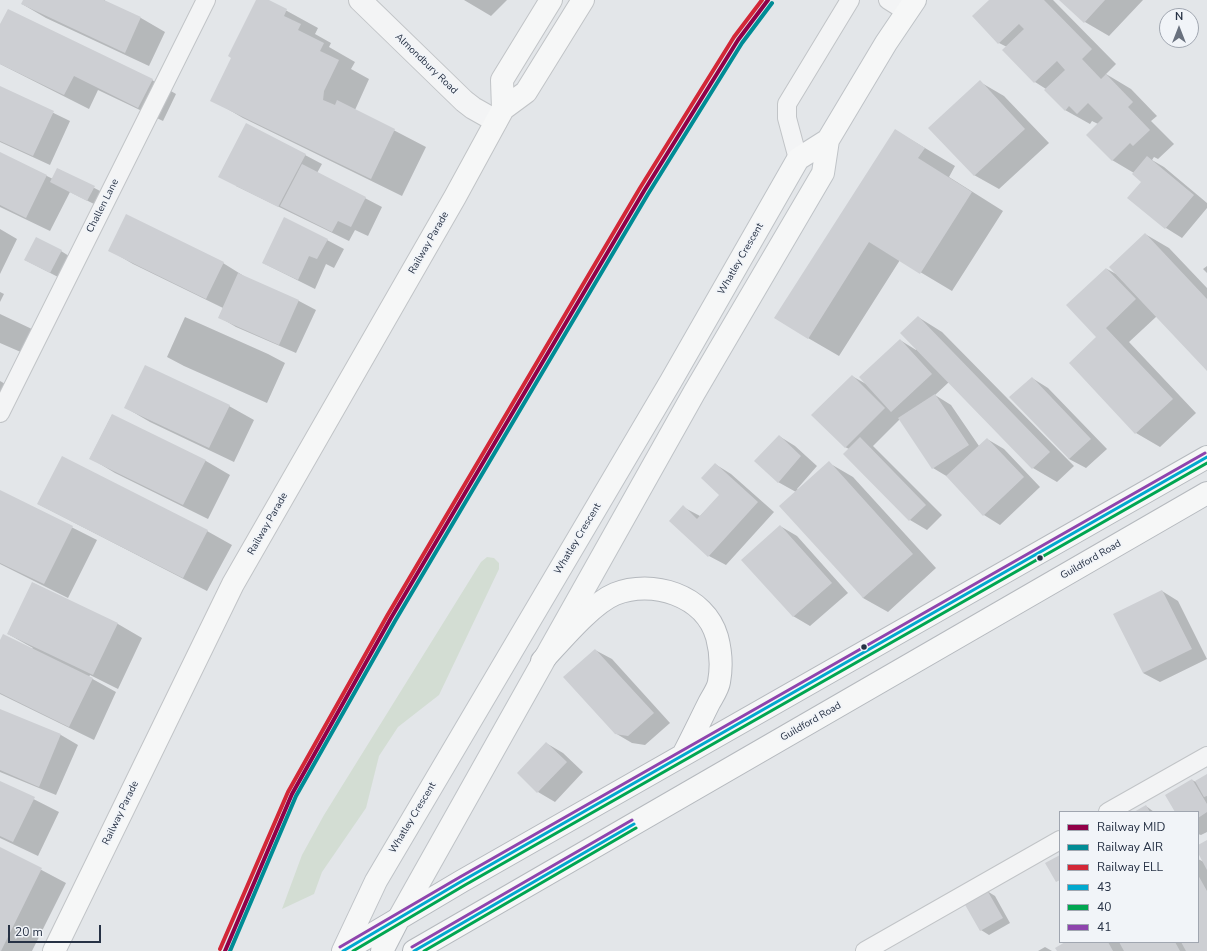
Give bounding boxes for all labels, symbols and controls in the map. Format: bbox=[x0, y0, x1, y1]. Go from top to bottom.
north arrow bbox=[1159, 8, 1199, 48]
text: N bbox=[1175, 9, 1183, 24]
street label: Almondbury Road bbox=[392, 31, 460, 97]
street label: Challen Lane bbox=[84, 177, 122, 235]
street label: Railway Parade bbox=[406, 210, 452, 276]
street label: Whatley Crescent bbox=[716, 221, 766, 297]
street label: Railway Parade bbox=[245, 491, 291, 557]
street label: Whatley Crescent bbox=[552, 501, 604, 577]
street label: Guildford Road bbox=[1059, 538, 1123, 582]
unlabelled marker bbox=[1035, 553, 1045, 563]
unlabelled marker bbox=[859, 642, 869, 652]
street label: Guildford Road bbox=[779, 700, 843, 744]
street label: Railway Parade bbox=[100, 779, 142, 847]
street label: Whatley Crescent bbox=[387, 780, 439, 856]
legend bbox=[1059, 811, 1199, 943]
text: Railway MID bbox=[1097, 819, 1165, 835]
text: Railway AIR bbox=[1097, 839, 1163, 855]
text: Railway ELL bbox=[1097, 859, 1163, 875]
text: 43 bbox=[1097, 879, 1111, 895]
text: 40 bbox=[1097, 899, 1111, 915]
scale bar bbox=[10, 917, 103, 943]
text: 41 bbox=[1097, 919, 1111, 935]
text: 20 m bbox=[15, 924, 43, 940]

